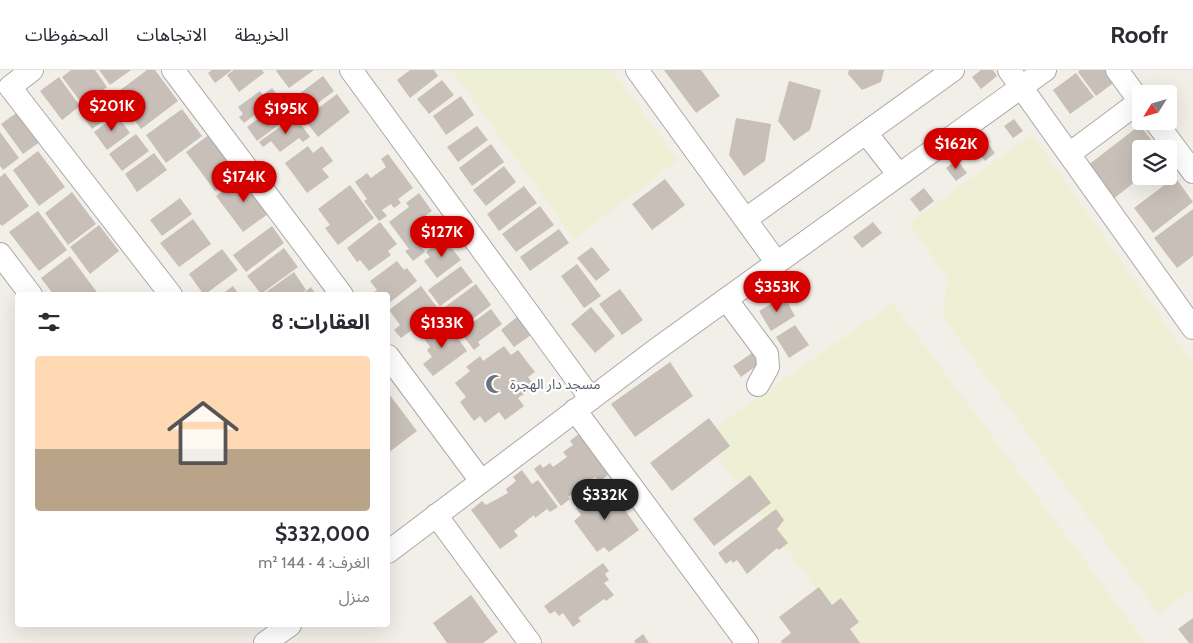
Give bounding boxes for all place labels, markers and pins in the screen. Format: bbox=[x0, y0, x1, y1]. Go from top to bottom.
pin: $201K bbox=[77, 90, 147, 132]
pin: $195K bbox=[251, 92, 321, 135]
pin: $162K bbox=[921, 128, 991, 170]
pin: $174K bbox=[209, 160, 279, 203]
pin: $127K bbox=[407, 216, 477, 258]
pin: $353K bbox=[742, 270, 812, 313]
pin: $133K bbox=[407, 306, 477, 349]
mosque icon: مسجد دار الهجرة bbox=[484, 373, 506, 395]
place label: مسجد دار الهجرة bbox=[510, 375, 601, 393]
pin: $332K bbox=[570, 478, 640, 521]

